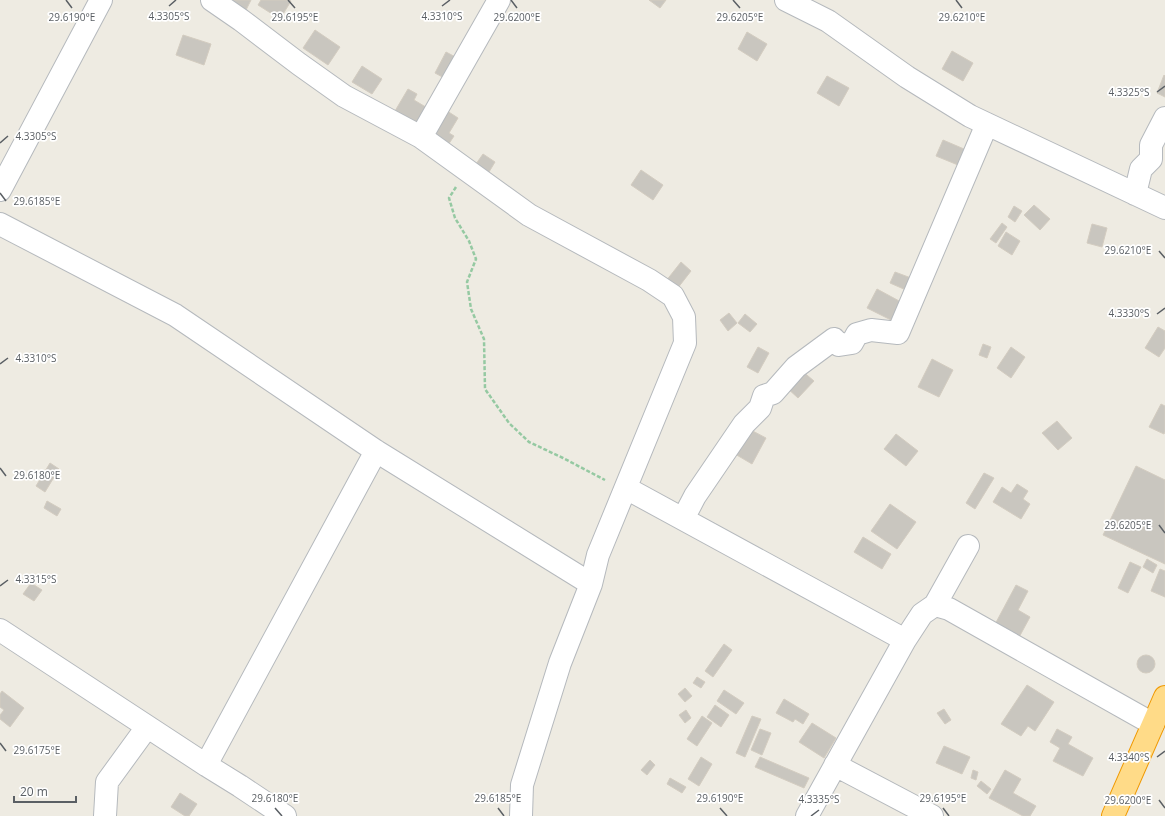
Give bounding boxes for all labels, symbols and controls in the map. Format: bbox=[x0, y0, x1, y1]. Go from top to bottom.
text: 4.3305°S bbox=[149, 9, 189, 23]
text: 4.3310°S bbox=[422, 9, 462, 23]
text: 29.6190°E bbox=[49, 10, 95, 24]
text: 29.6195°E bbox=[272, 10, 318, 24]
text: 29.6200°E bbox=[494, 10, 540, 24]
text: 29.6205°E bbox=[717, 10, 763, 24]
text: 29.6210°E bbox=[939, 10, 985, 24]
text: 4.3325°S bbox=[1109, 85, 1149, 99]
text: 4.3305°S bbox=[16, 129, 56, 143]
text: 29.6185°E bbox=[14, 194, 60, 208]
text: 29.6210°E bbox=[1105, 243, 1151, 257]
text: 4.3330°S bbox=[1109, 306, 1149, 320]
text: 4.3310°S bbox=[16, 351, 56, 365]
text: 29.6180°E bbox=[14, 468, 60, 482]
text: 29.6205°E bbox=[1105, 518, 1151, 532]
text: 4.3315°S bbox=[16, 572, 56, 586]
text: 29.6175°E bbox=[14, 743, 60, 757]
text: 4.3340°S bbox=[1109, 750, 1149, 764]
scale bar bbox=[14, 778, 76, 804]
text: 20 m bbox=[20, 783, 48, 800]
text: 29.6180°E bbox=[252, 791, 298, 805]
text: 29.6185°E bbox=[475, 791, 521, 805]
text: 29.6190°E bbox=[697, 791, 743, 805]
text: 29.6195°E bbox=[920, 791, 966, 805]
text: 4.3335°S bbox=[799, 792, 839, 806]
text: 29.6200°E bbox=[1105, 793, 1151, 807]

